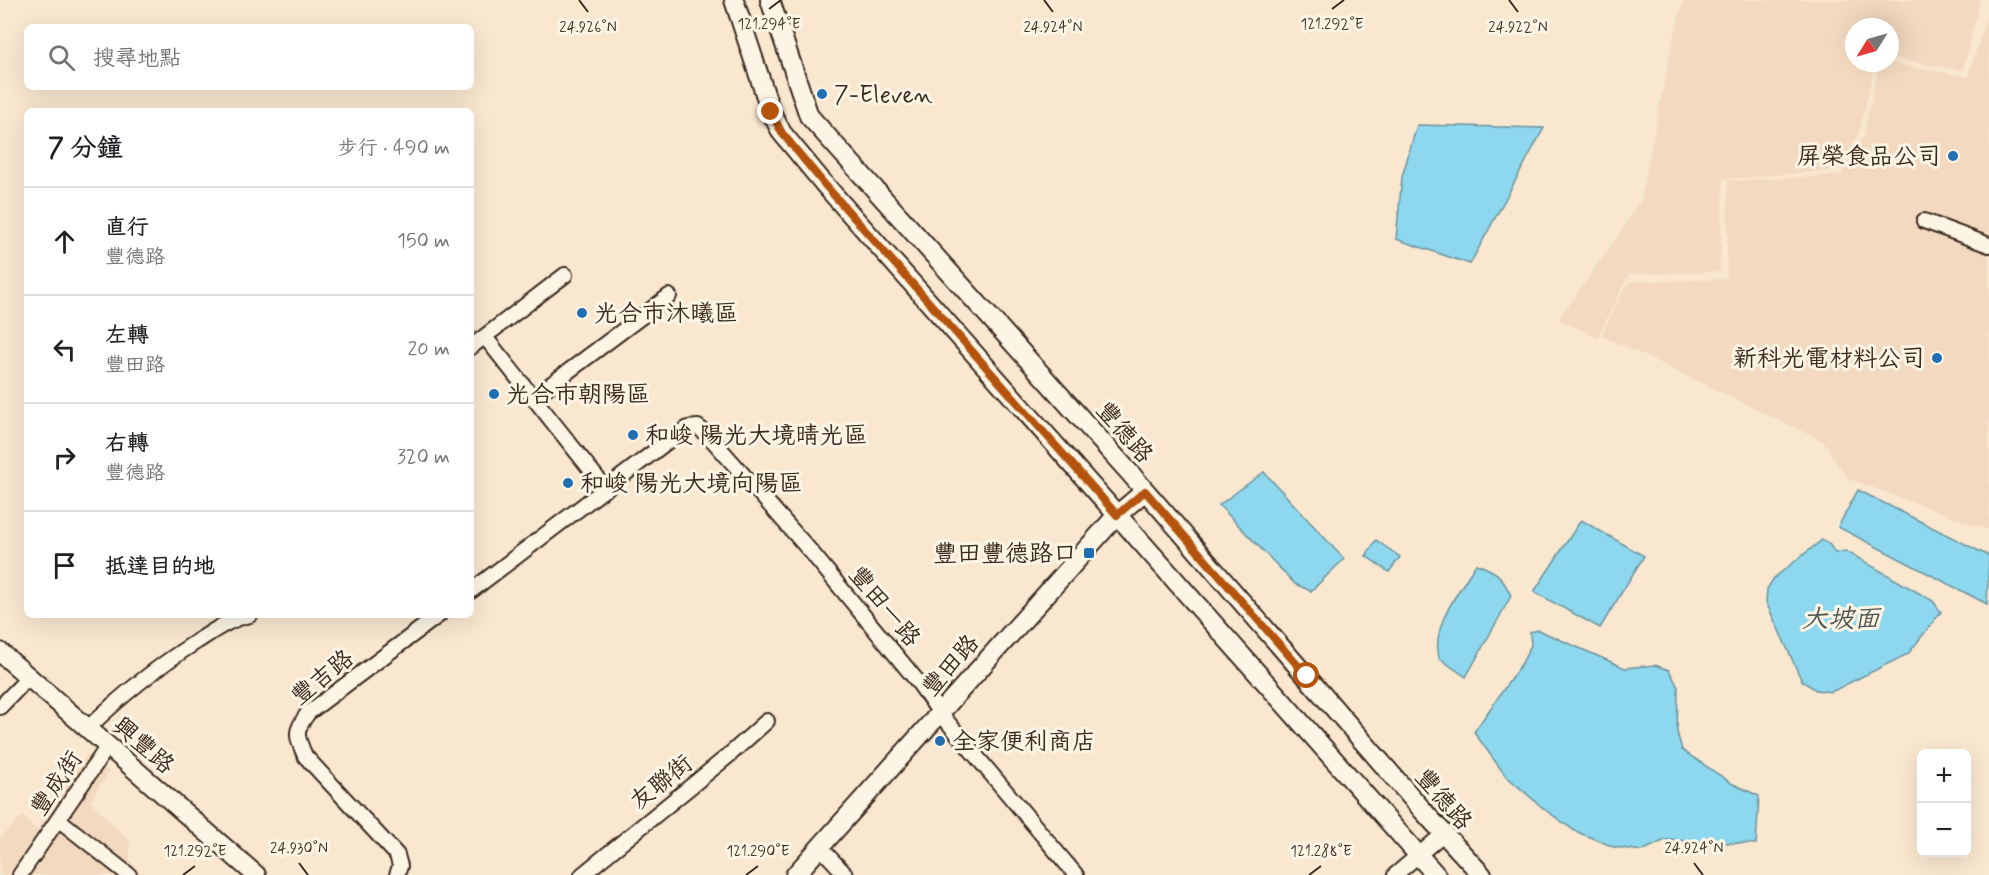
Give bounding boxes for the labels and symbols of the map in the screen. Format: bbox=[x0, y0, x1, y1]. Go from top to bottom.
text: 121.294°E bbox=[738, 15, 801, 35]
text: 121.292°E bbox=[1300, 15, 1364, 35]
text: 24.926°N bbox=[559, 18, 617, 38]
text: 24.924°N bbox=[1023, 18, 1083, 38]
text: 24.922°N bbox=[1488, 18, 1548, 38]
north arrow bbox=[1845, 18, 1899, 72]
place label: 7-Eleven bbox=[834, 80, 933, 111]
marker: 7-Eleven bbox=[815, 87, 829, 101]
route end bbox=[757, 98, 783, 124]
place label: 屏榮食品公司 bbox=[1797, 142, 1941, 173]
marker: 屏榮食品公司 bbox=[1946, 149, 1960, 163]
place label: 光合市沐曦區 bbox=[594, 299, 738, 330]
marker: 光合市沐曦區 bbox=[575, 306, 589, 320]
place label: 新科光電材料公司 bbox=[1733, 344, 1925, 375]
marker: 新科光電材料公司 bbox=[1930, 351, 1944, 365]
place label: 光合市朝陽區 bbox=[506, 380, 650, 411]
marker: 光合市朝陽區 bbox=[487, 387, 501, 401]
street label: 豐德路 bbox=[1089, 396, 1159, 470]
place label: 和峻 陽光大境晴光區 bbox=[645, 421, 867, 452]
marker: 和峻 陽光大境晴光區 bbox=[626, 428, 640, 442]
place label: 和峻 陽光大境向陽區 bbox=[580, 469, 802, 500]
marker: 和峻 陽光大境向陽區 bbox=[561, 476, 575, 490]
place label: 豐田豐德路口 bbox=[933, 539, 1077, 570]
marker: 豐田豐德路口 bbox=[1082, 546, 1096, 560]
street label: 豐田一路 bbox=[841, 560, 927, 654]
water label: 大坡面 bbox=[1802, 603, 1882, 637]
street label: 豐田路 bbox=[916, 629, 986, 703]
street label: 豐吉路 bbox=[285, 643, 361, 713]
route start bbox=[1293, 662, 1319, 688]
street label: 興豐路 bbox=[106, 711, 180, 781]
place label: 全家便利商店 bbox=[952, 727, 1096, 758]
marker: 全家便利商店 bbox=[933, 734, 947, 748]
street label: 豐成街 bbox=[24, 745, 90, 822]
street label: 友聯街 bbox=[624, 748, 700, 818]
street label: 豐德路 bbox=[1408, 763, 1478, 837]
text: 24.930°N bbox=[270, 839, 328, 859]
text: 24.924°N bbox=[1664, 839, 1724, 859]
text: 121.292°E bbox=[163, 842, 227, 862]
text: 121.290°E bbox=[726, 842, 790, 862]
text: 121.288°E bbox=[1290, 842, 1352, 862]

